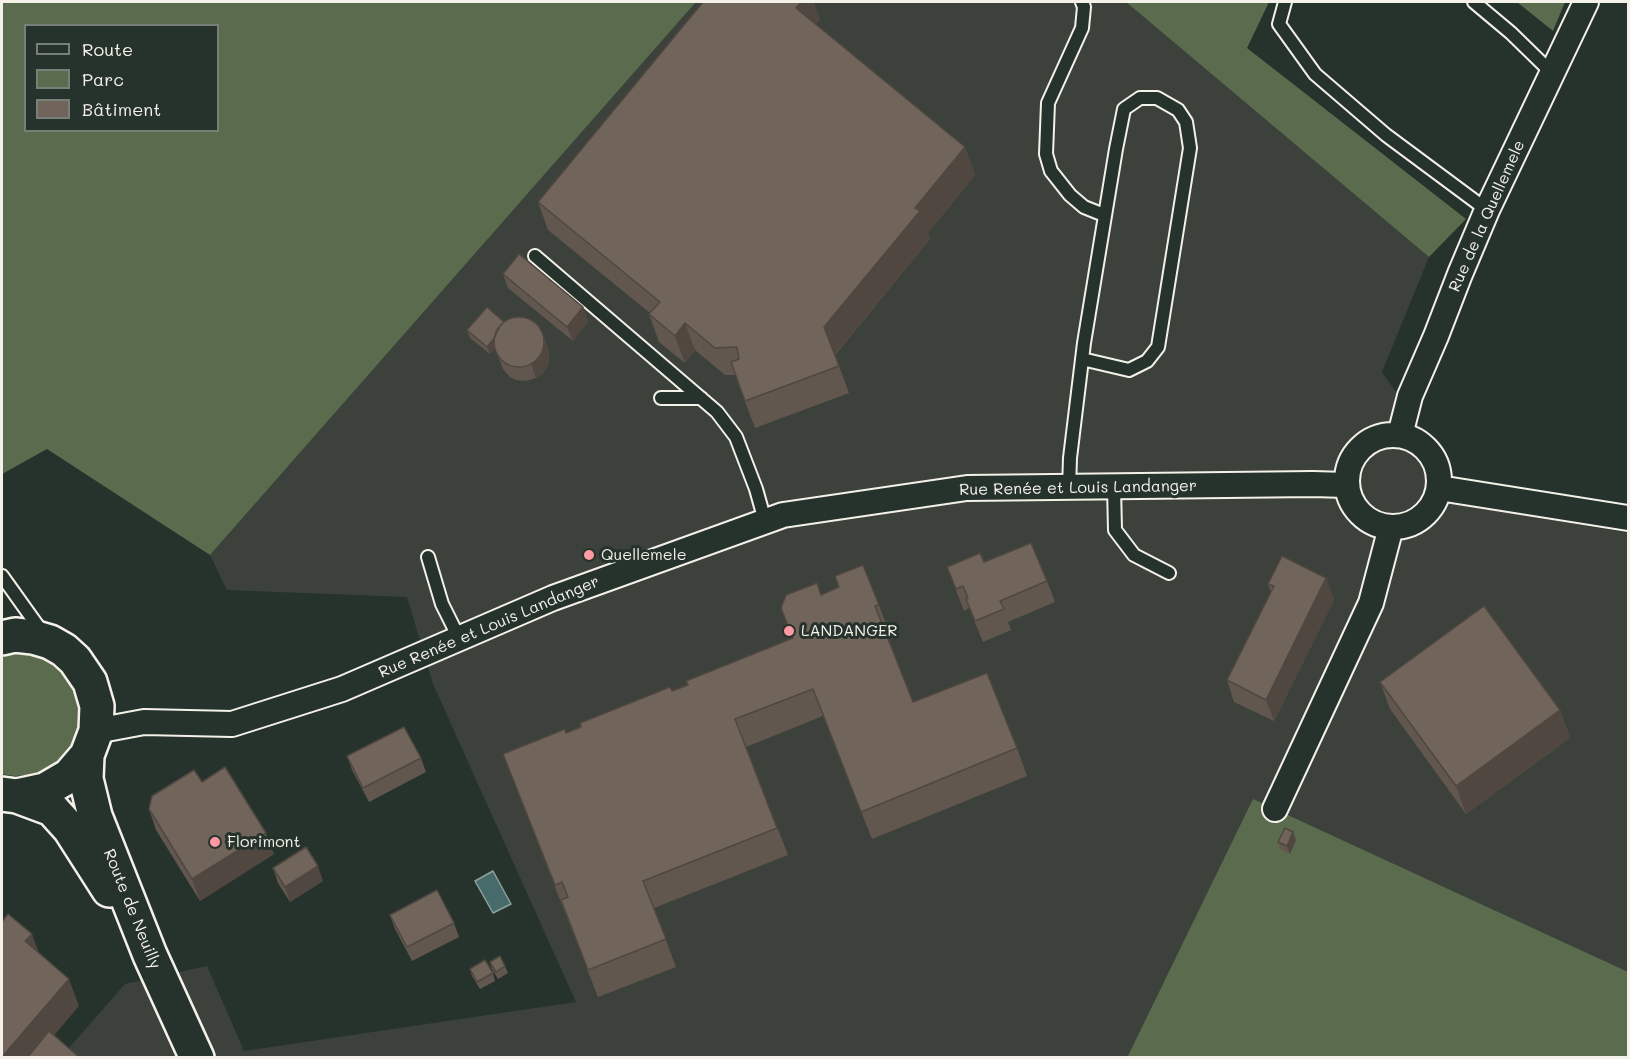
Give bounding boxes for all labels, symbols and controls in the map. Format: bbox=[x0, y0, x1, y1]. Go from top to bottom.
legend bbox=[24, 24, 219, 132]
text: Route bbox=[82, 37, 133, 61]
text: Parc bbox=[82, 67, 124, 91]
text: Bâtiment bbox=[82, 97, 161, 121]
street label: Rue de la Quellemele bbox=[1445, 137, 1529, 295]
street label: Rue Renée et Louis Landanger bbox=[959, 476, 1197, 500]
place label: Quellemele bbox=[601, 545, 687, 565]
marker: Quellemele bbox=[582, 548, 596, 562]
street label: Rue Renée et Louis Landanger bbox=[376, 572, 602, 682]
place label: LANDANGER bbox=[801, 621, 897, 641]
marker: LANDANGER bbox=[782, 624, 796, 638]
place label: Florimont bbox=[227, 832, 301, 852]
marker: Florimont bbox=[208, 835, 222, 849]
street label: Route de Neuilly bbox=[99, 846, 165, 972]

